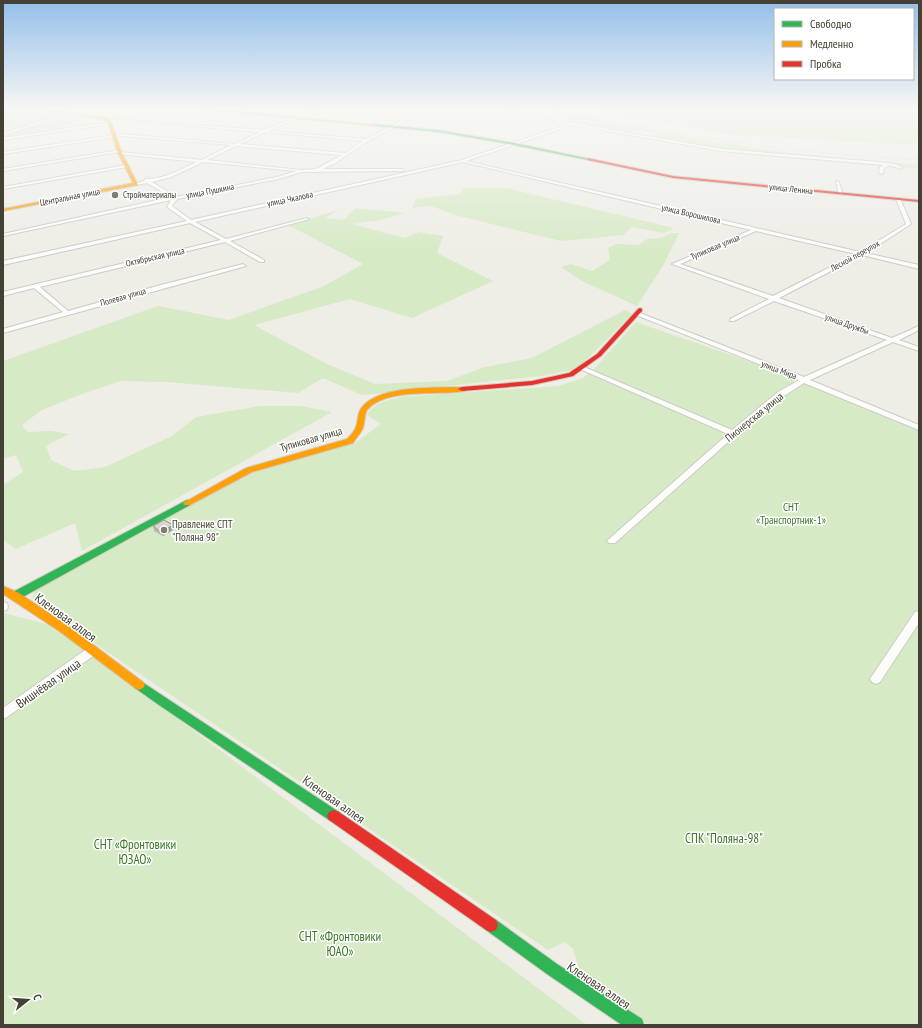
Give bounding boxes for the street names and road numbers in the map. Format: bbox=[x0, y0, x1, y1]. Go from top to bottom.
street label: улица Пушкина bbox=[185, 180, 235, 201]
street label: улица Ленина bbox=[769, 181, 814, 196]
street label: Центральная улица bbox=[39, 185, 101, 208]
street label: улица Чкалова bbox=[266, 188, 314, 209]
street label: улица Ворошилова bbox=[660, 201, 722, 226]
street label: Тупиковая улица bbox=[688, 231, 742, 262]
street label: Лесной переулок bbox=[827, 237, 882, 274]
street label: Октябрьская улица bbox=[124, 244, 186, 269]
street label: Полевая улица bbox=[99, 285, 147, 308]
street label: улица Дружбы bbox=[824, 311, 871, 336]
street label: улица Мира bbox=[760, 358, 799, 382]
street label: Пионерская улица bbox=[722, 389, 786, 445]
street label: Тупиковая улица bbox=[278, 423, 344, 455]
street label: Кленовая аллея bbox=[31, 589, 100, 646]
street label: Вишнёвая улица bbox=[13, 655, 84, 712]
street label: Кленовая аллея bbox=[299, 772, 368, 827]
street label: Кленовая аллея bbox=[564, 958, 634, 1013]

